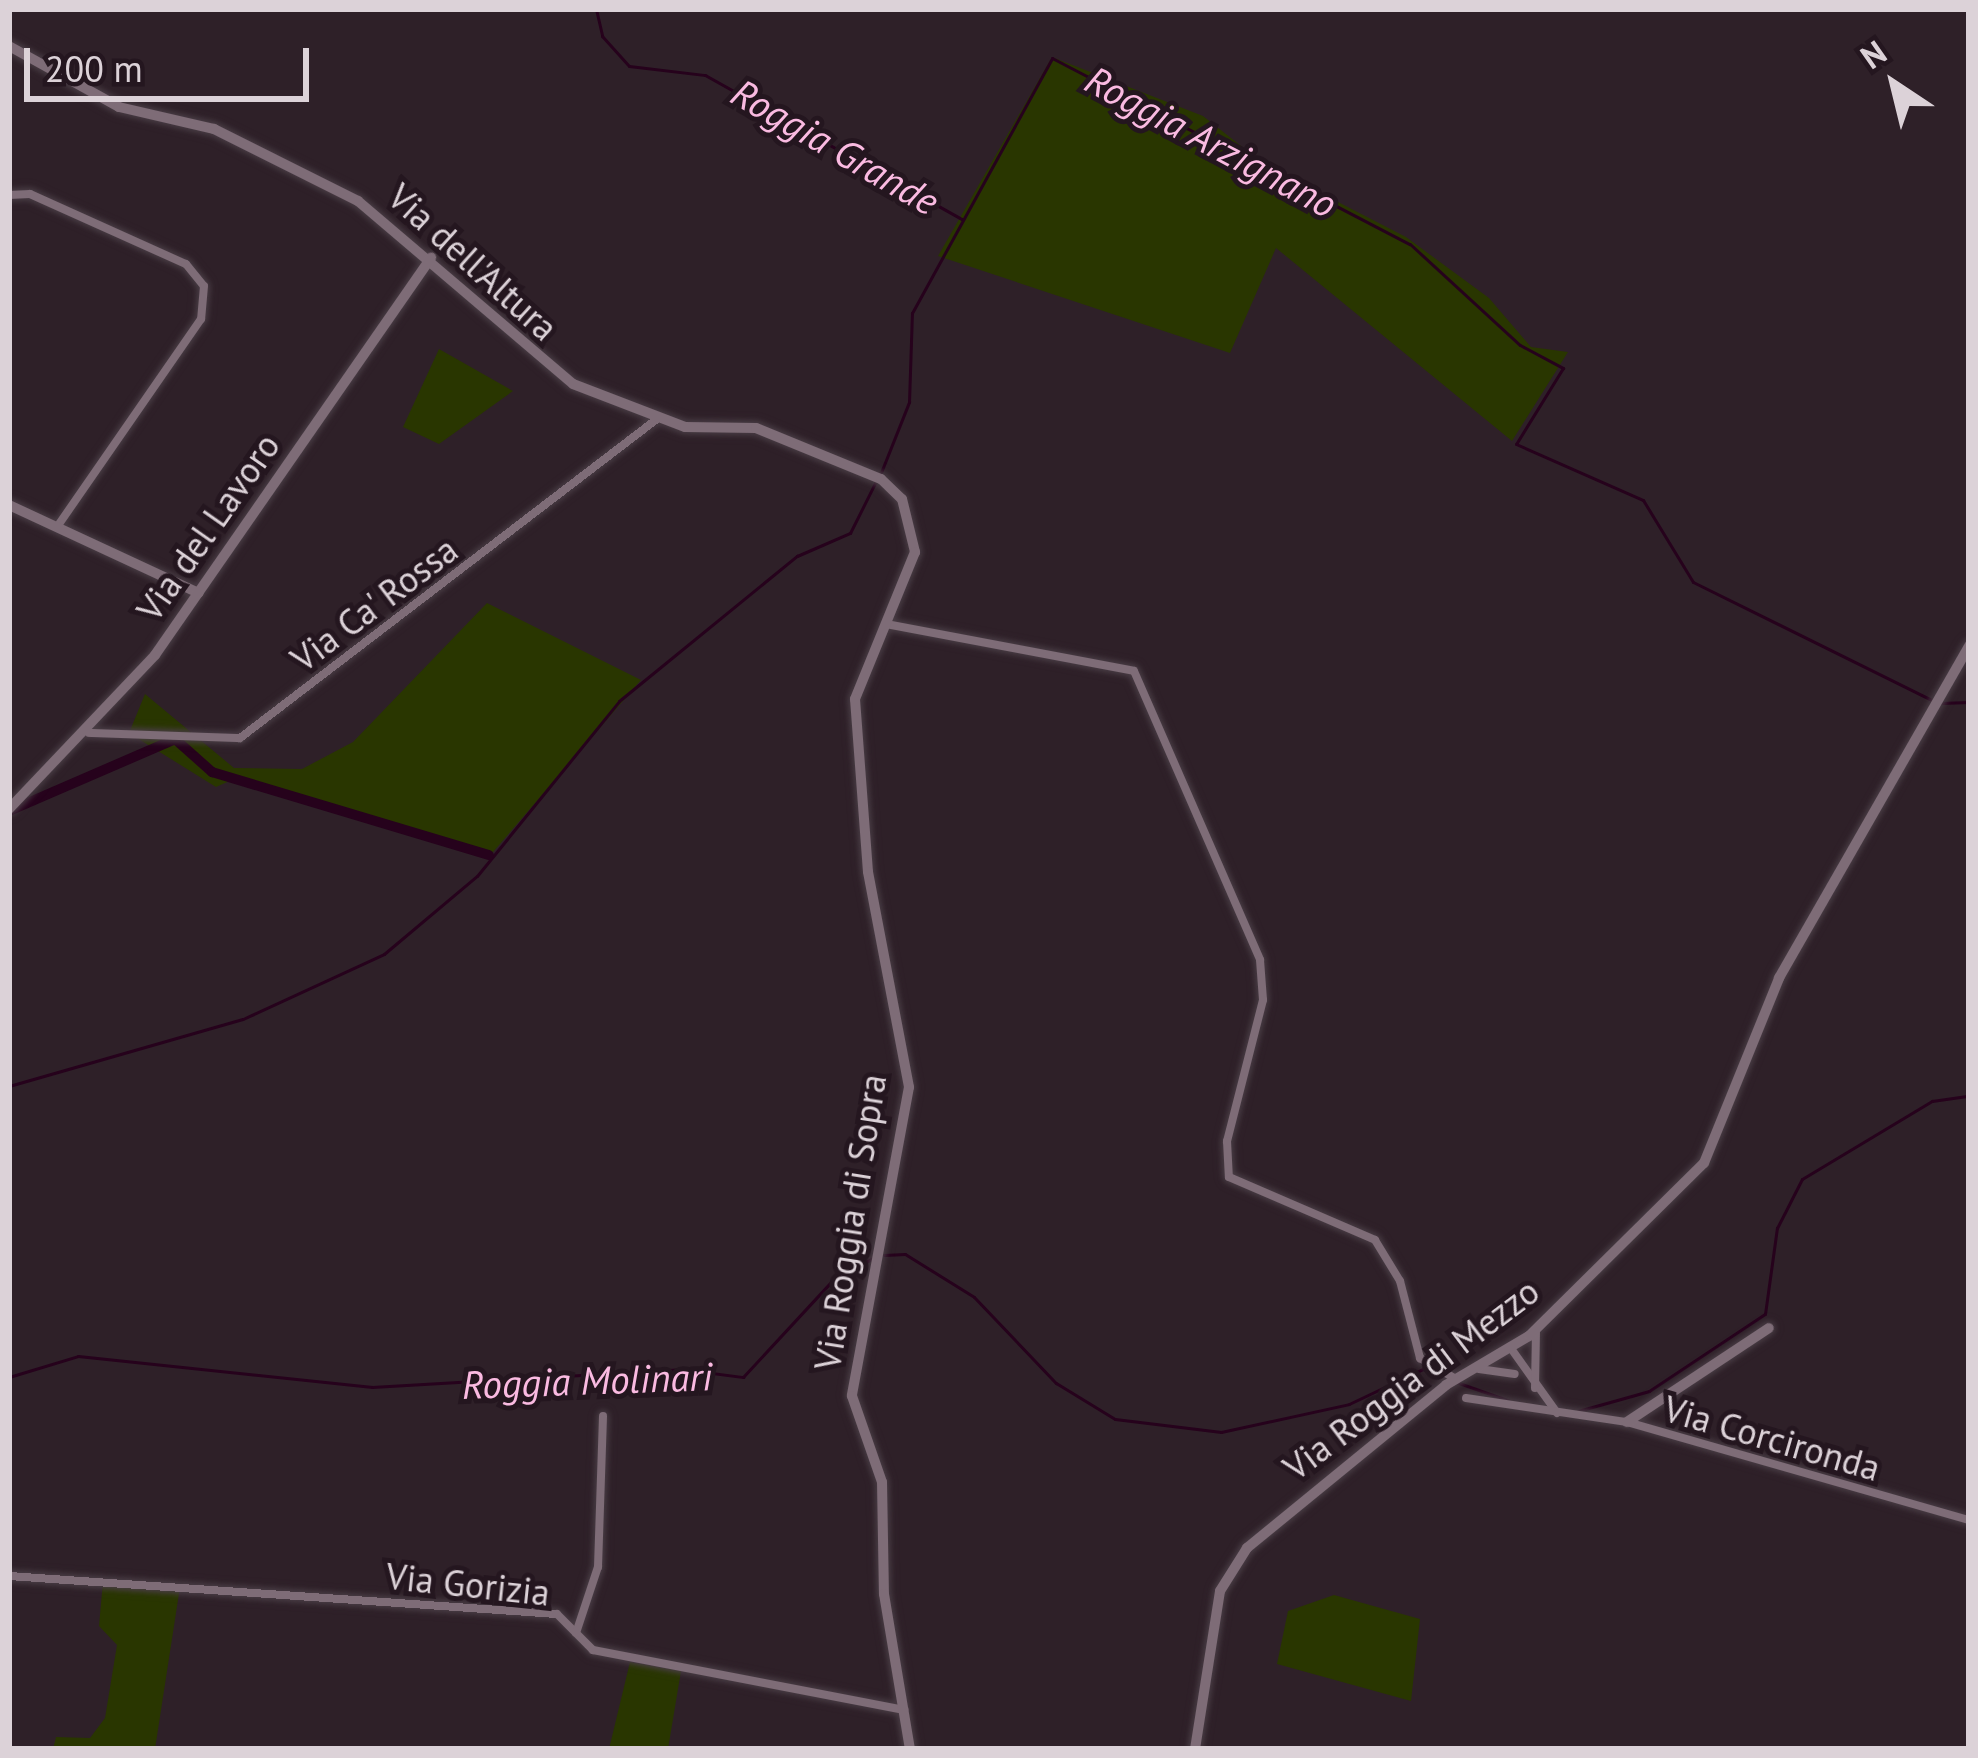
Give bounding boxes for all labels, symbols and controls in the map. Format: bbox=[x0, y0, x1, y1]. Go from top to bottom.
scale bar bbox=[30, 24, 315, 98]
north arrow bbox=[1834, 24, 1954, 144]
text: N bbox=[1852, 30, 1894, 78]
text: 200 m bbox=[45, 45, 143, 92]
water label: Roggia Arzignano bbox=[1077, 56, 1345, 228]
water label: Roggia Grande bbox=[723, 69, 947, 225]
street label: Via dell'Altura bbox=[379, 175, 567, 349]
street label: Via del Lavoro bbox=[128, 425, 288, 629]
street label: Via Ca' Rossa bbox=[281, 527, 467, 681]
street label: Via Roggia di Sopra bbox=[805, 1071, 895, 1373]
street label: Via Roggia di Mezzo bbox=[1275, 1269, 1547, 1489]
water label: Roggia Molinari bbox=[461, 1353, 713, 1409]
street label: Via Corcironda bbox=[1659, 1387, 1885, 1489]
street label: Via Gorizia bbox=[384, 1554, 552, 1614]

